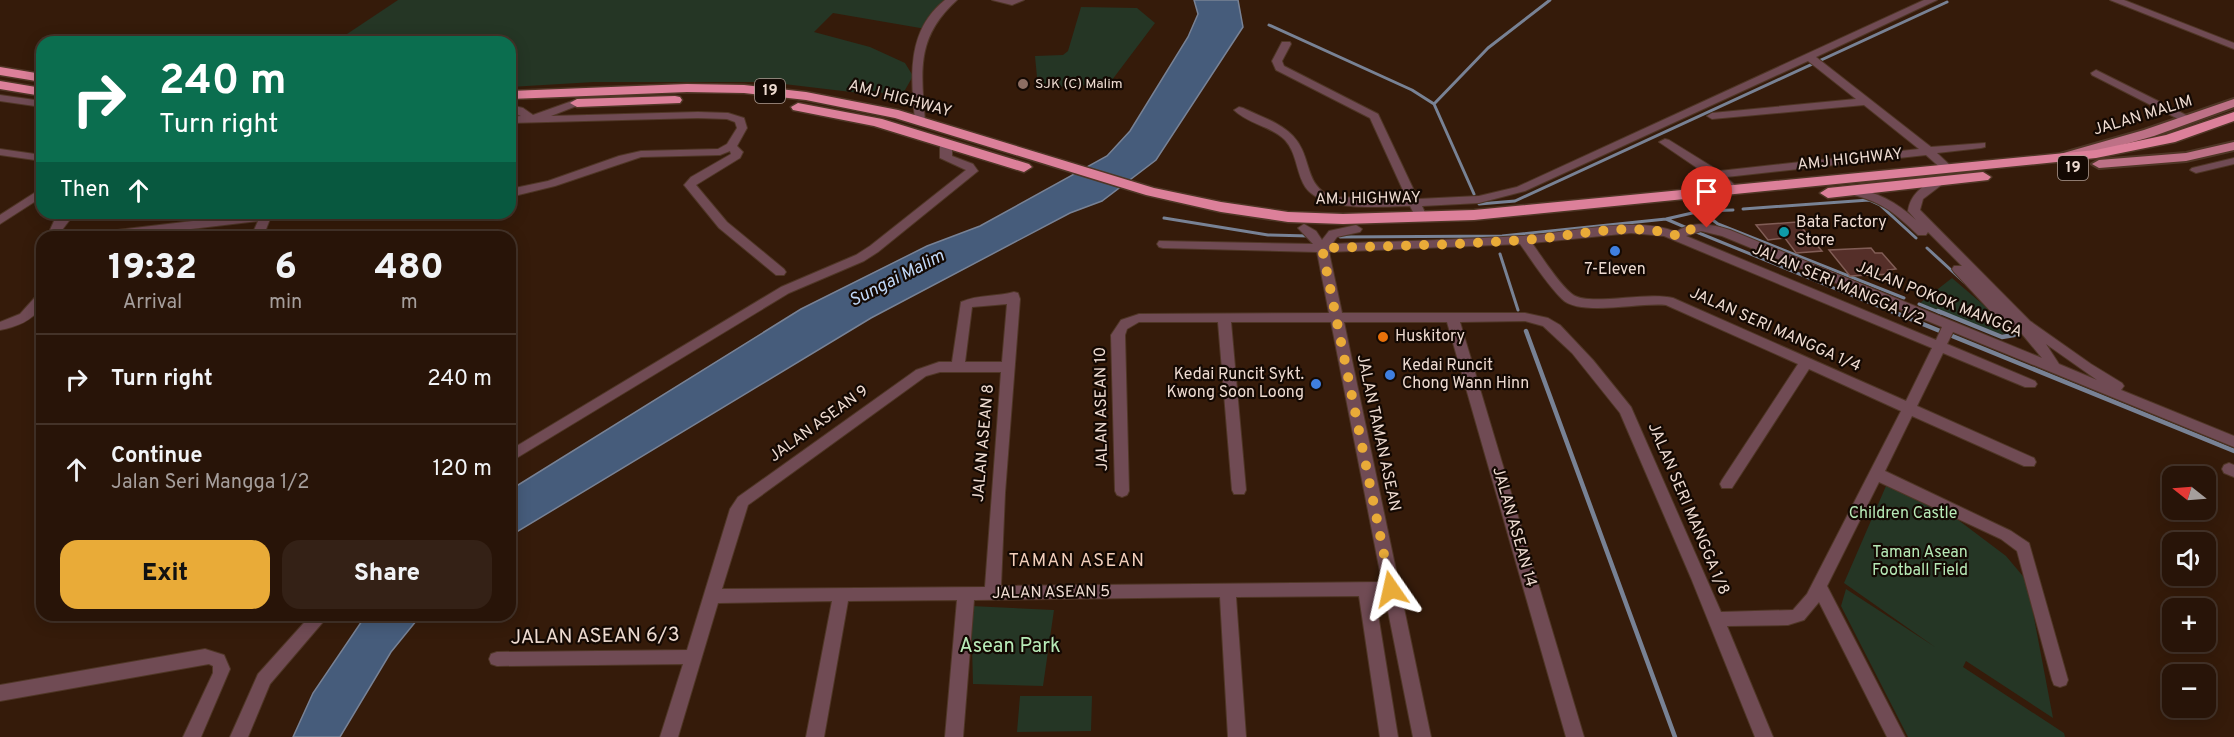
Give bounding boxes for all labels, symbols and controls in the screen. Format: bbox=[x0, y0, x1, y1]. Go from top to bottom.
text: 240 m bbox=[159, 56, 287, 109]
icon: right bbox=[60, 60, 138, 138]
street label: AMJ HIGHWAY bbox=[846, 76, 954, 122]
place label: SJK (C) Malim bbox=[1035, 76, 1123, 93]
marker: SJK (C) Malim bbox=[1016, 77, 1030, 91]
road number: 19 bbox=[755, 79, 785, 103]
street label: JALAN MALIM bbox=[2091, 91, 2195, 141]
text: Turn right bbox=[159, 108, 278, 142]
street label: AMJ HIGHWAY bbox=[1796, 145, 1904, 175]
road number: 19 bbox=[2058, 156, 2088, 180]
pin bbox=[1681, 166, 1732, 228]
icon: ahead bbox=[122, 174, 155, 207]
icon: arrive bbox=[1690, 175, 1723, 208]
text: Then bbox=[60, 177, 110, 204]
street label: AMJ HIGHWAY bbox=[1315, 188, 1421, 210]
place label: Bata Factory Store bbox=[1796, 213, 1887, 251]
marker: Bata Factory Store bbox=[1777, 225, 1791, 239]
street label: JALAN SERI MANGGA 1/2 bbox=[1749, 240, 1927, 330]
marker: 7-Eleven bbox=[1608, 244, 1622, 258]
water label: Sungai Malim bbox=[845, 245, 949, 313]
text: 19:32 bbox=[108, 246, 197, 292]
text: 6 bbox=[274, 246, 297, 292]
text: 480 bbox=[374, 246, 444, 292]
street label: JALAN POKOK MANGGA bbox=[1853, 257, 2025, 343]
place label: 7-Eleven bbox=[1584, 260, 1646, 280]
street label: JALAN SERI MANGGA 1/4 bbox=[1686, 283, 1864, 377]
text: Arrival bbox=[123, 290, 182, 316]
text: min bbox=[269, 290, 302, 316]
text: m bbox=[401, 290, 418, 316]
place label: Huskitory bbox=[1395, 327, 1465, 347]
marker: Huskitory bbox=[1376, 330, 1390, 344]
street label: JALAN ASEAN 10 bbox=[1091, 347, 1113, 471]
street label: JALAN TAMAN ASEAN bbox=[1352, 353, 1404, 513]
place label: Kedai Runcit Chong Wann Hinn bbox=[1402, 356, 1529, 394]
icon: right bbox=[60, 363, 93, 396]
place label: Kedai Runcit Sykt. Kwong Soon Loong bbox=[1167, 365, 1304, 403]
text: Turn right bbox=[111, 366, 213, 393]
text: 240 m bbox=[427, 366, 492, 393]
marker: Kedai Runcit Chong Wann Hinn bbox=[1383, 368, 1397, 382]
marker: Kedai Runcit Sykt. Kwong Soon Loong bbox=[1309, 377, 1323, 391]
street label: JALAN ASEAN 9 bbox=[765, 381, 873, 467]
street label: JALAN ASEAN 8 bbox=[969, 383, 999, 503]
street label: JALAN SERI MANGGA 1/8 bbox=[1643, 420, 1733, 598]
text: Continue bbox=[111, 443, 202, 470]
icon: ahead bbox=[60, 453, 93, 486]
text: 120 m bbox=[432, 456, 492, 483]
street label: JALAN ASEAN 14 bbox=[1487, 465, 1541, 589]
north arrow bbox=[2162, 466, 2216, 520]
map controls bbox=[2162, 466, 2216, 718]
text: Jalan Seri Mangga 1/2 bbox=[111, 470, 310, 496]
park label: Children Castle bbox=[1849, 504, 1957, 524]
button: sound bbox=[2162, 532, 2216, 586]
button: Exit bbox=[60, 540, 270, 609]
button: Share bbox=[282, 540, 492, 609]
park label: Taman Asean Football Field bbox=[1872, 543, 1968, 581]
district label: TAMAN ASEAN bbox=[1008, 550, 1146, 573]
position arrow bbox=[1359, 557, 1423, 621]
street label: JALAN ASEAN 5 bbox=[992, 582, 1110, 604]
button: + bbox=[2162, 598, 2216, 652]
street label: JALAN ASEAN 6/3 bbox=[510, 623, 680, 651]
park label: Asean Park bbox=[959, 634, 1061, 660]
button: − bbox=[2162, 664, 2216, 718]

